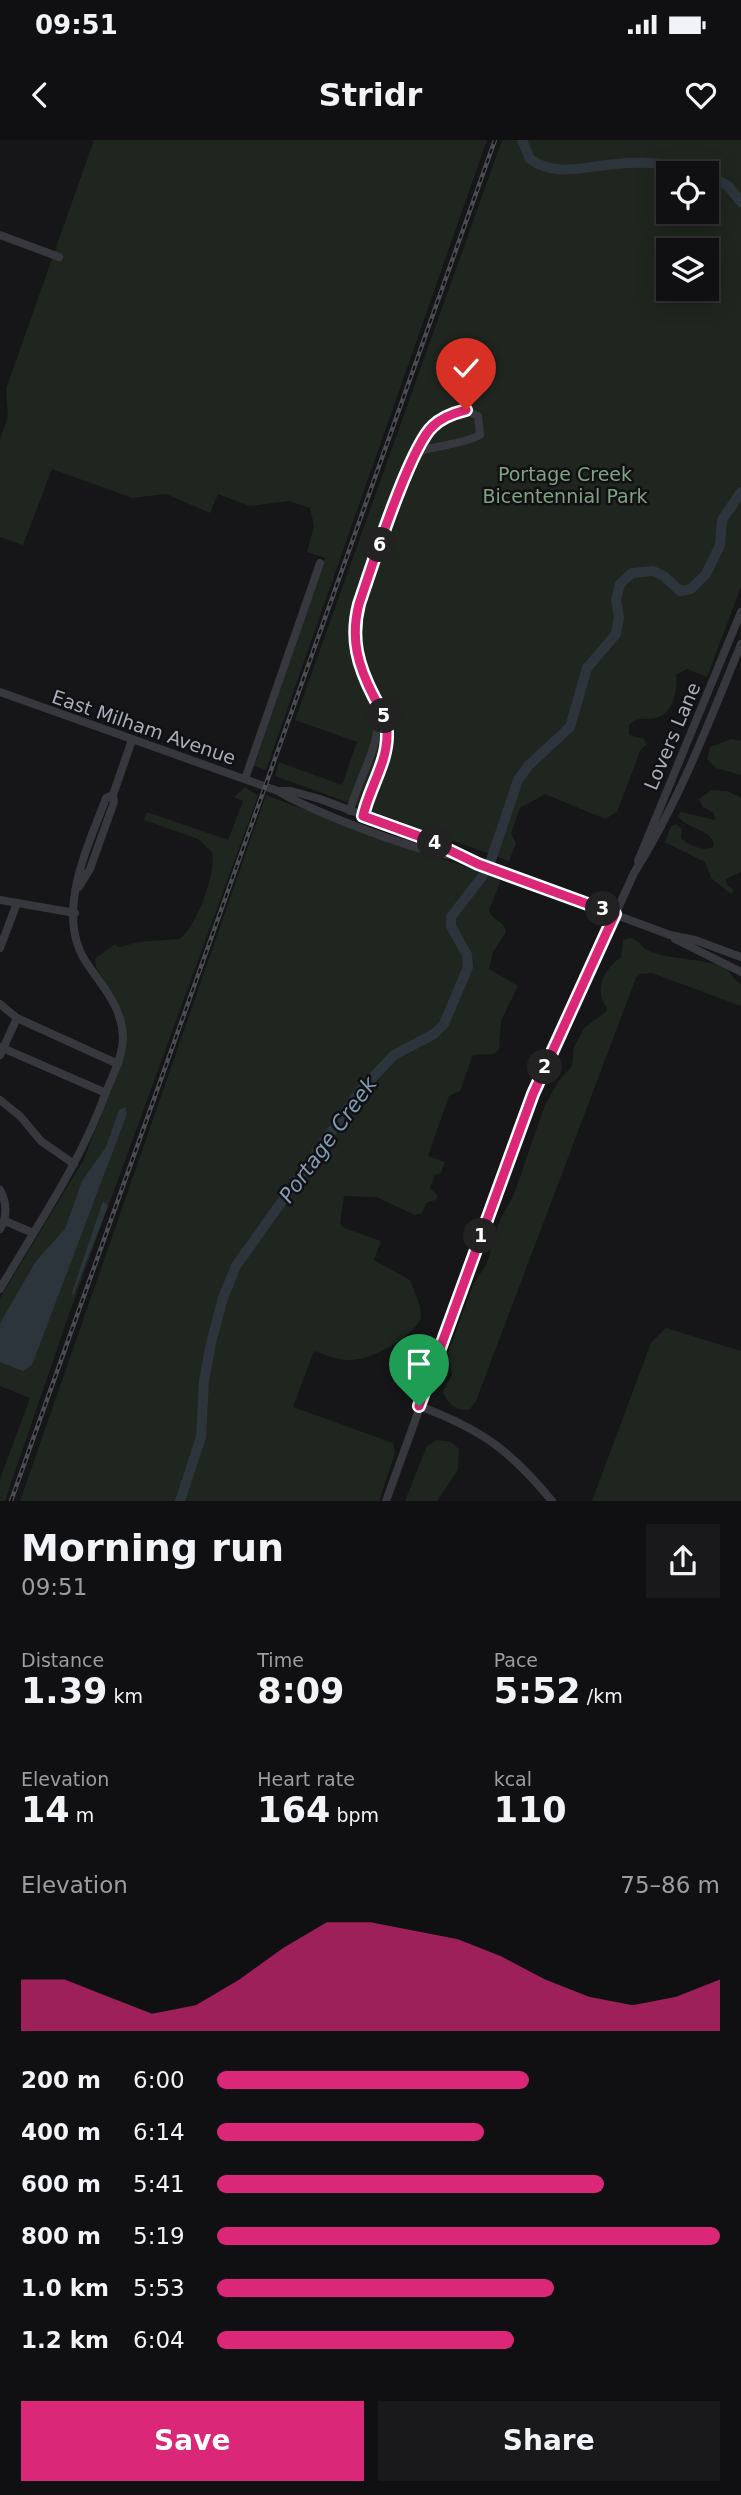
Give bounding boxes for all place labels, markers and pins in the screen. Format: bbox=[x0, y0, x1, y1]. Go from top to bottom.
pin bbox=[436, 338, 496, 410]
pin: 6 bbox=[362, 528, 398, 562]
pin: 5 bbox=[366, 698, 402, 734]
pin: 4 bbox=[418, 826, 452, 860]
pin: 3 bbox=[586, 892, 620, 926]
pin: 2 bbox=[528, 1049, 562, 1084]
pin: 1 bbox=[463, 1218, 498, 1254]
pin bbox=[389, 1334, 449, 1406]

